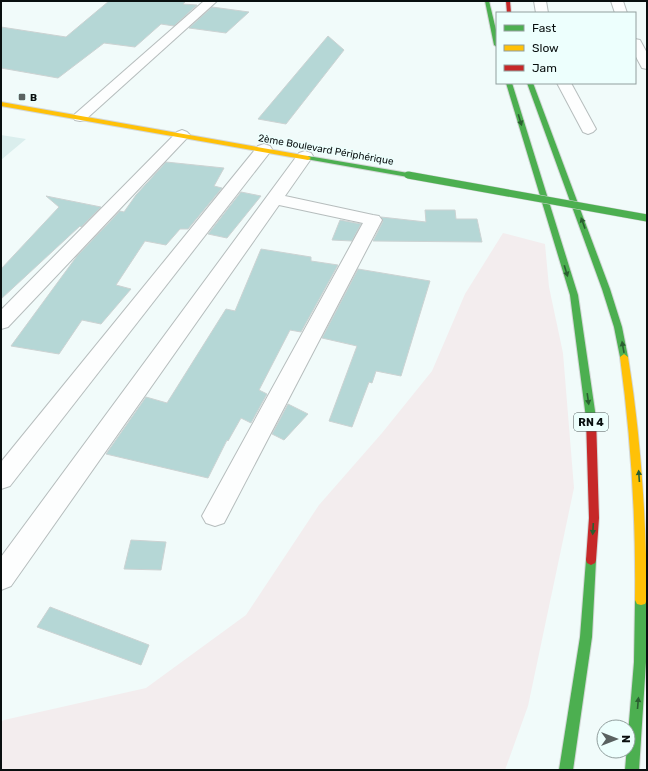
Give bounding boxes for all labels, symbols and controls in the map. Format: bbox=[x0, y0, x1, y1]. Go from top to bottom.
legend bbox=[496, 12, 636, 84]
text: Fast bbox=[532, 21, 556, 35]
text: Slow bbox=[532, 41, 559, 55]
text: Jam bbox=[532, 61, 557, 75]
marker: B bbox=[17, 92, 27, 102]
place label: B bbox=[30, 92, 37, 104]
one-way arrow bbox=[517, 115, 523, 127]
street label: 2ème Boulevard Périphérique bbox=[257, 132, 395, 168]
one-way arrow bbox=[579, 217, 585, 229]
one-way arrow bbox=[564, 266, 570, 278]
one-way arrow bbox=[619, 341, 625, 353]
one-way arrow bbox=[585, 393, 591, 405]
road number: RN 4 bbox=[574, 413, 608, 431]
one-way arrow bbox=[636, 470, 643, 482]
one-way arrow bbox=[589, 523, 596, 535]
one-way arrow bbox=[635, 697, 641, 709]
north arrow bbox=[596, 719, 636, 759]
text: N bbox=[619, 735, 632, 743]

